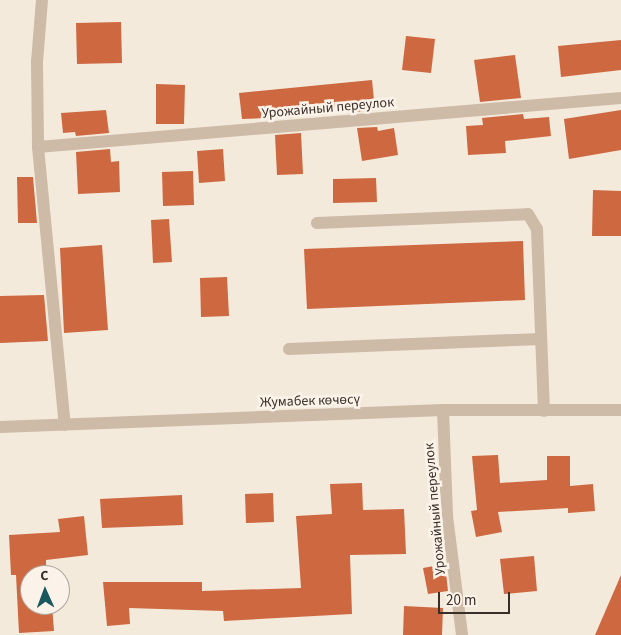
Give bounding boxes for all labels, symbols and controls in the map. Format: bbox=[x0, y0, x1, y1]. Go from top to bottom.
street label: Урожайный переулок bbox=[261, 94, 395, 122]
street label: Жумабек көчөсү bbox=[260, 391, 360, 411]
street label: Урожайный переулок bbox=[421, 442, 449, 576]
north arrow bbox=[20, 565, 70, 615]
text: С bbox=[40, 566, 49, 586]
scale bar bbox=[441, 582, 514, 614]
text: 20 m bbox=[446, 590, 476, 611]

